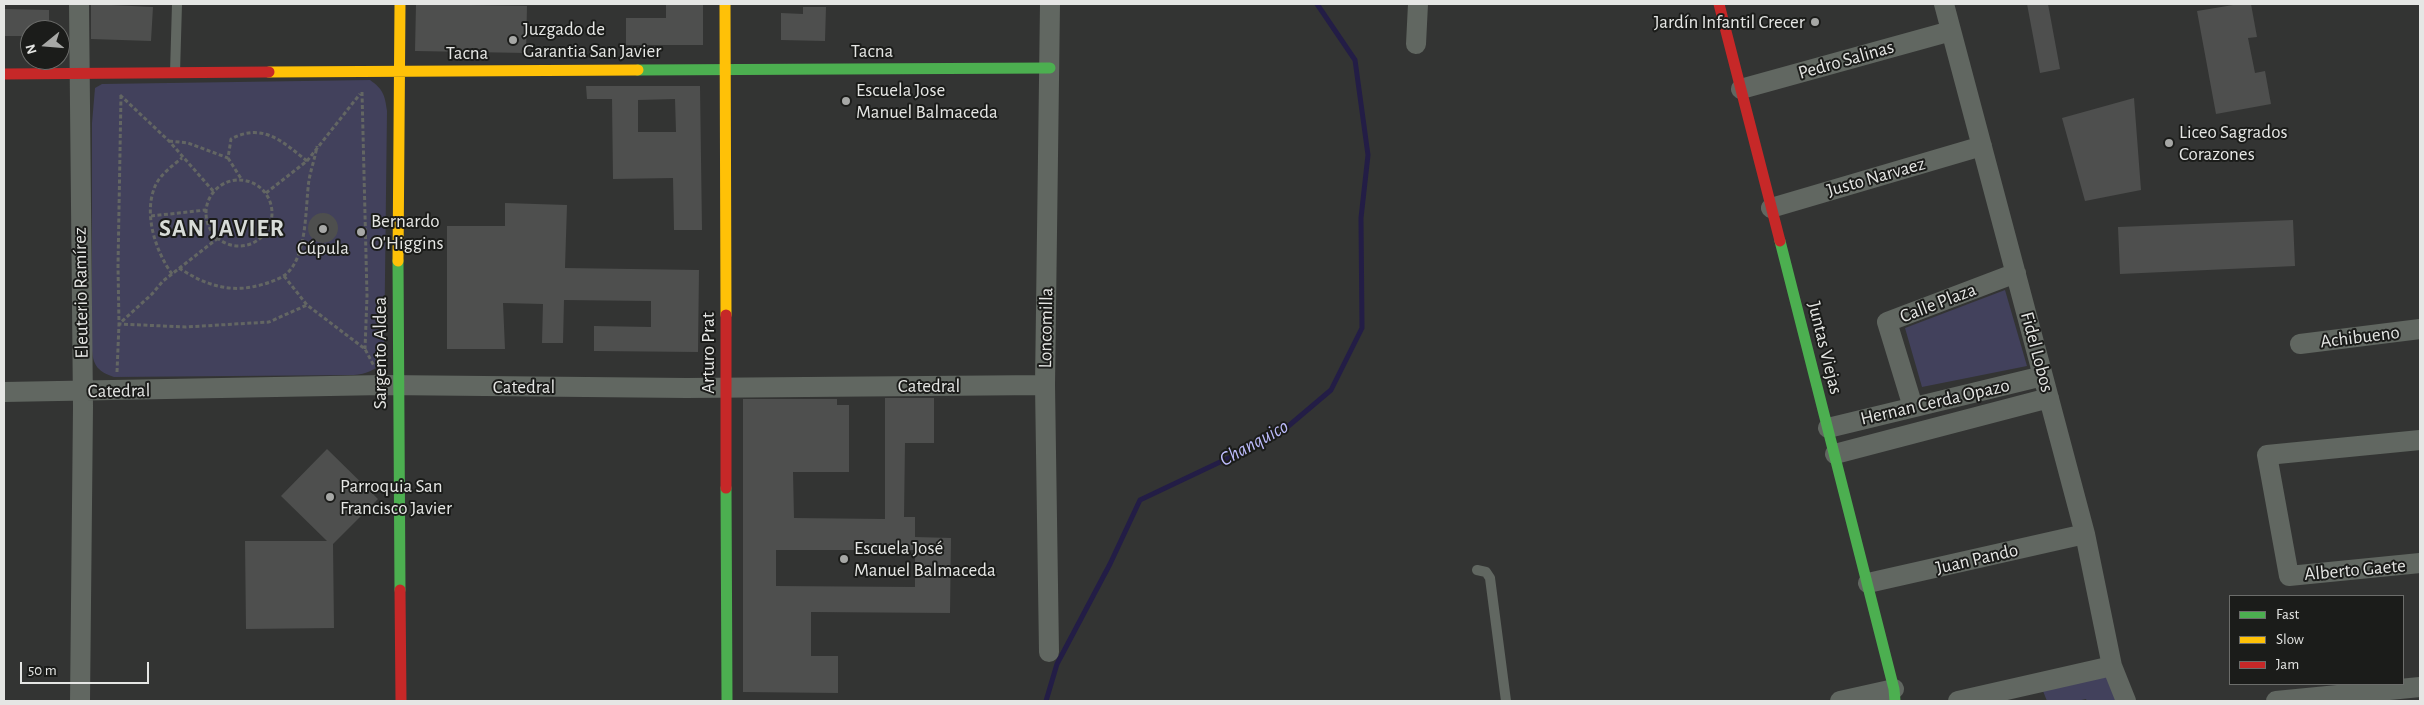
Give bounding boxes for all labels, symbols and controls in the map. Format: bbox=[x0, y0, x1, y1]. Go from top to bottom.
place label: Jardín Infantil Crecer bbox=[1654, 11, 1805, 33]
marker: Jardín Infantil Crecer bbox=[1809, 16, 1821, 28]
place label: Juzgado de Garantia San Javier bbox=[523, 18, 661, 62]
north arrow bbox=[20, 20, 70, 70]
marker: Juzgado de Garantia San Javier bbox=[507, 34, 519, 46]
street label: Pedro Salinas bbox=[1795, 35, 1897, 85]
street label: Tacna bbox=[851, 40, 893, 62]
text: N bbox=[23, 42, 40, 56]
street label: Tacna bbox=[446, 42, 488, 64]
place label: Escuela Jose Manuel Balmaceda bbox=[856, 79, 998, 123]
marker: Escuela Jose Manuel Balmaceda bbox=[840, 95, 852, 107]
place label: Liceo Sagrados Corazones bbox=[2179, 121, 2288, 165]
marker: Liceo Sagrados Corazones bbox=[2163, 137, 2175, 149]
street label: Justo Narvaez bbox=[1824, 152, 1928, 202]
place label: Bernardo O'Higgins bbox=[371, 210, 443, 254]
district label: SAN JAVIER bbox=[158, 215, 286, 243]
marker: Cúpula bbox=[317, 223, 329, 235]
marker: Bernardo O'Higgins bbox=[355, 226, 367, 238]
street label: Eleuterio Ramírez bbox=[68, 227, 94, 359]
place label: Cúpula bbox=[297, 237, 349, 259]
street label: Calle Plaza bbox=[1897, 278, 1979, 328]
street label: Loncomilla bbox=[1034, 287, 1058, 369]
street label: Sargento Aldea bbox=[369, 297, 391, 409]
street label: Juntas Viejas bbox=[1802, 299, 1848, 397]
street label: Fidel Lobos bbox=[2015, 309, 2059, 395]
street label: Arturo Prat bbox=[697, 312, 719, 394]
street label: Achibueno bbox=[2319, 321, 2401, 353]
street label: Hernan Cerda Opazo bbox=[1858, 374, 2012, 430]
street label: Catedral bbox=[898, 375, 960, 397]
street label: Catedral bbox=[493, 376, 555, 398]
street label: Catedral bbox=[88, 379, 150, 403]
water label: Chanquico bbox=[1215, 414, 1293, 472]
place label: Parroquia San Francisco Javier bbox=[340, 475, 452, 519]
marker: Parroquia San Francisco Javier bbox=[324, 491, 336, 503]
place label: Escuela José Manuel Balmaceda bbox=[854, 537, 996, 581]
street label: Juan Pando bbox=[1934, 538, 2020, 580]
marker: Escuela José Manuel Balmaceda bbox=[838, 553, 850, 565]
street label: Alberto Gaete bbox=[2303, 554, 2407, 586]
legend bbox=[2229, 595, 2404, 685]
text: Fast bbox=[2276, 607, 2299, 622]
text: Slow bbox=[2276, 632, 2304, 647]
scale bar bbox=[22, 652, 151, 684]
text: Jam bbox=[2276, 657, 2299, 672]
text: 50 m bbox=[28, 663, 57, 678]

